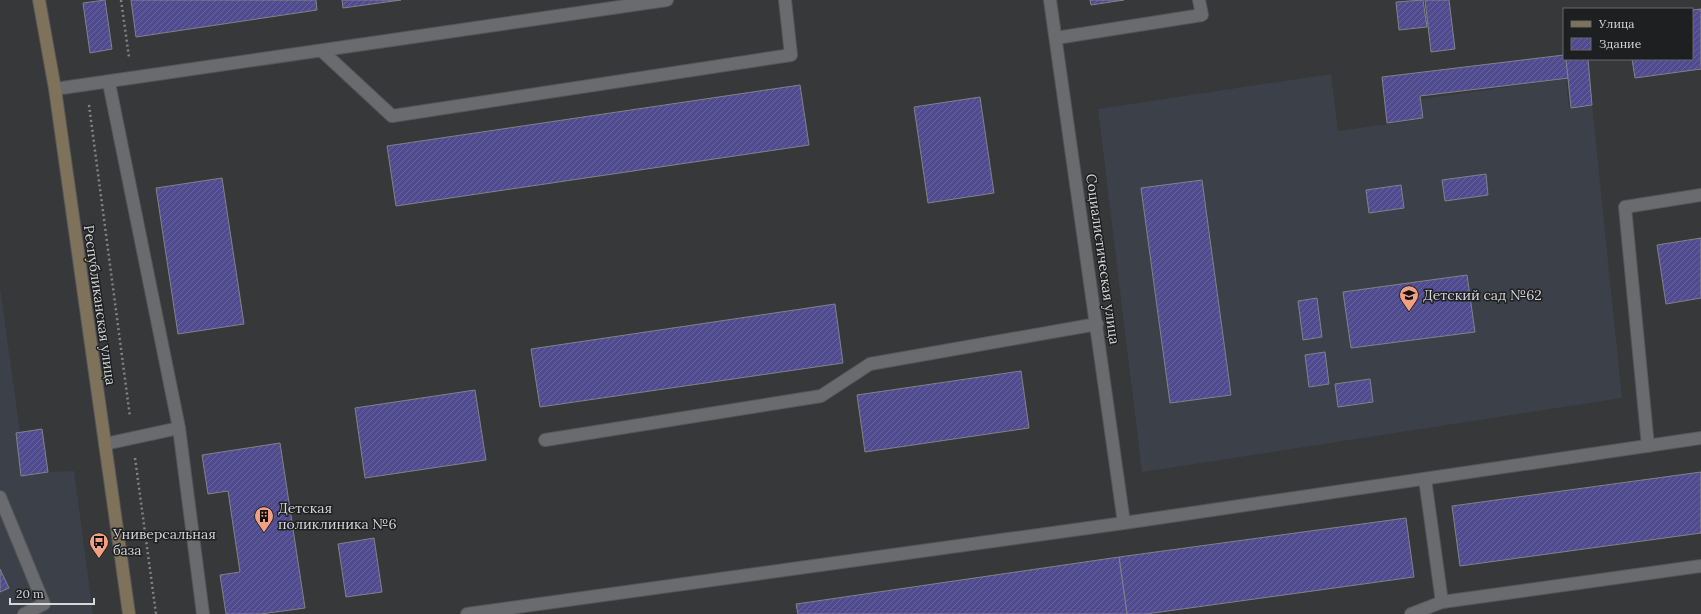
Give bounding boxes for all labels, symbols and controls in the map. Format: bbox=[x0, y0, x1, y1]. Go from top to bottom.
legend bbox=[1563, 8, 1693, 60]
text: Улица bbox=[1598, 16, 1635, 31]
text: Здание bbox=[1599, 36, 1642, 51]
street label: Социалистическая улица bbox=[1082, 173, 1124, 345]
street label: Республиканская улица bbox=[80, 224, 120, 386]
school or university icon: Детский сад №62 bbox=[1398, 284, 1420, 312]
place label: Детский сад №62 bbox=[1423, 286, 1542, 304]
place label: Детская поликлиника №6 bbox=[278, 499, 397, 533]
building icon: Детская поликлиника №6 bbox=[253, 505, 275, 533]
place label: Универсальная база bbox=[112, 525, 216, 559]
bus stop icon: Универсальная база bbox=[88, 531, 110, 559]
scale bar bbox=[10, 580, 94, 606]
text: 20 m bbox=[16, 586, 44, 601]

